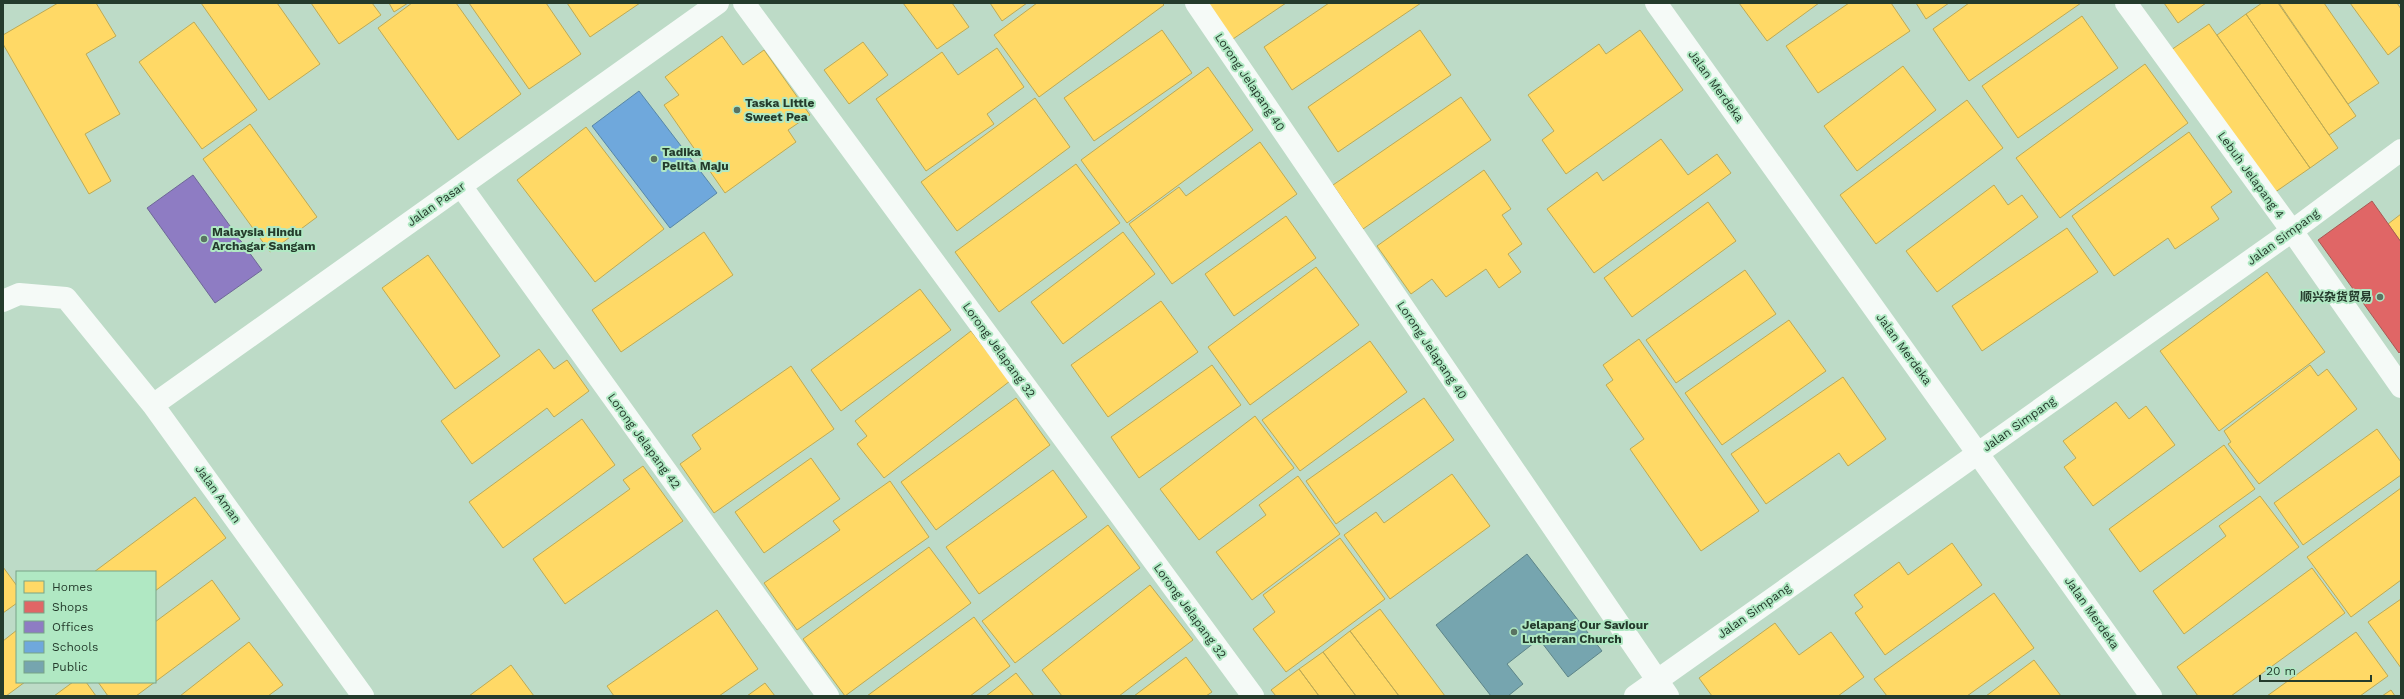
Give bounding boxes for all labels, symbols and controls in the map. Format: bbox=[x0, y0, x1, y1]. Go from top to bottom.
street label: Lorong Jelapang 40 bbox=[1212, 30, 1288, 134]
street label: Jalan Merdeka bbox=[1685, 47, 1747, 125]
place label: Taska Little Sweet Pea bbox=[745, 96, 814, 124]
marker: Taska Little Sweet Pea bbox=[732, 105, 742, 115]
street label: Lebuh Jelapang 4 bbox=[2215, 129, 2287, 221]
place label: Tadika Pelita Maju bbox=[662, 145, 729, 173]
marker: Tadika Pelita Maju bbox=[649, 154, 659, 164]
street label: Jalan Pasar bbox=[404, 179, 468, 229]
street label: Jalan Simpang bbox=[2244, 206, 2322, 268]
place label: Malaysia Hindu Archagar Sangam bbox=[212, 225, 316, 253]
marker: Malaysia Hindu Archagar Sangam bbox=[199, 234, 209, 244]
place label: 顺兴杂货贸易 bbox=[2300, 290, 2372, 304]
marker: 顺兴杂货贸易 bbox=[2375, 292, 2385, 302]
street label: Lorong Jelapang 40 bbox=[1394, 298, 1470, 402]
street label: Lorong Jelapang 32 bbox=[960, 300, 1038, 400]
street label: Jalan Merdeka bbox=[1873, 310, 1935, 388]
street label: Lorong Jelapang 42 bbox=[605, 391, 683, 491]
street label: Jalan Simpang bbox=[1980, 393, 2059, 454]
street label: Jalan Aman bbox=[192, 462, 244, 526]
street label: Lorong Jelapang 32 bbox=[1151, 561, 1229, 661]
legend bbox=[16, 571, 156, 683]
street label: Jalan Merdeka bbox=[2062, 574, 2122, 652]
text: Homes bbox=[52, 580, 93, 594]
street label: Jalan Simpang bbox=[1715, 580, 1794, 641]
text: Shops bbox=[52, 600, 88, 614]
place label: Jelapang Our Saviour Lutheran Church bbox=[1522, 618, 1649, 646]
text: Offices bbox=[52, 620, 94, 634]
marker: Jelapang Our Saviour Lutheran Church bbox=[1509, 627, 1519, 637]
text: Schools bbox=[52, 640, 98, 654]
scale bar bbox=[2260, 657, 2371, 683]
text: Public bbox=[52, 660, 88, 674]
text: 20 m bbox=[2266, 664, 2296, 678]

